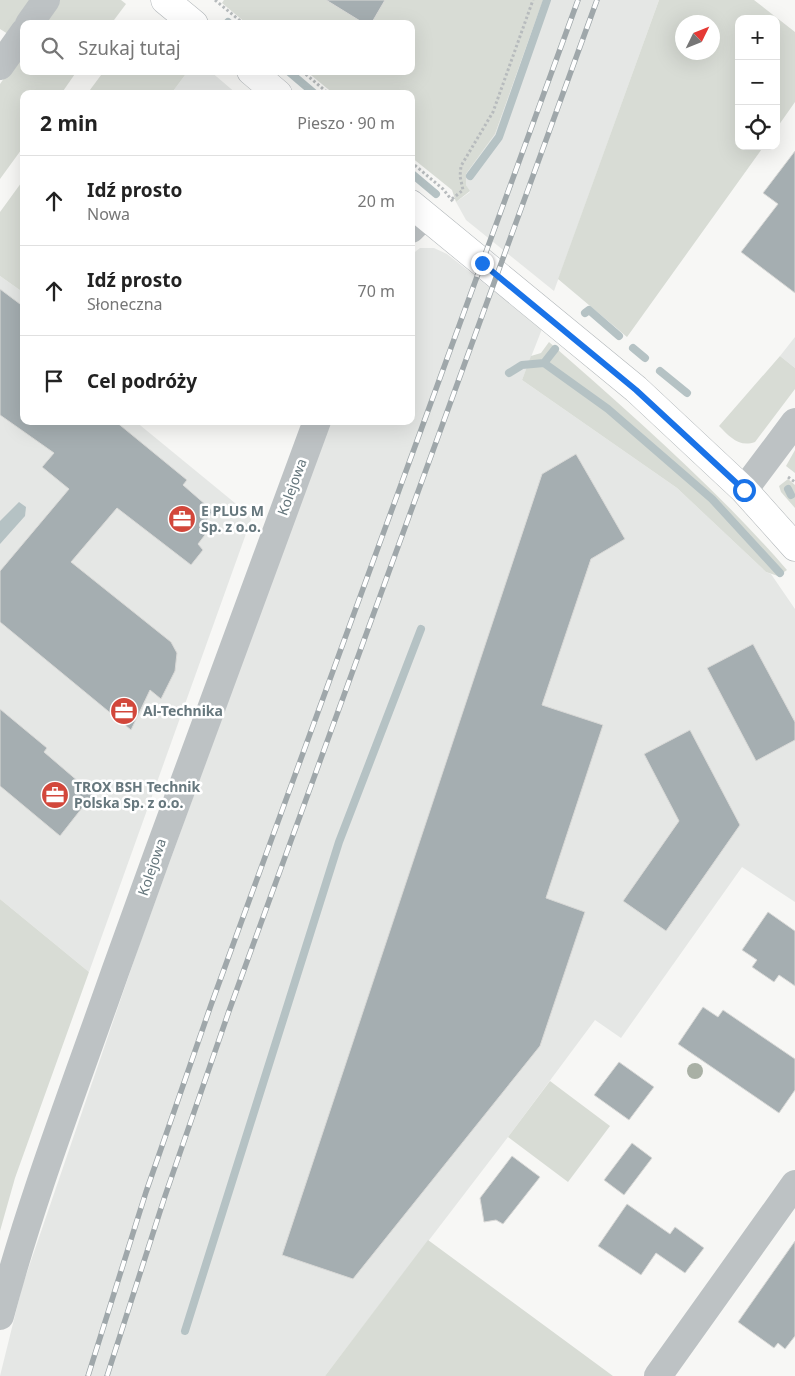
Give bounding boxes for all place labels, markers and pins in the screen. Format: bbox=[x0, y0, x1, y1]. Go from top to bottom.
place label: E PLUS M Sp. z o.o. bbox=[201, 501, 264, 536]
office icon: E PLUS M Sp. z o.o. bbox=[167, 504, 197, 534]
office icon: Al-Technika bbox=[109, 696, 139, 726]
place label: Al-Technika bbox=[143, 701, 223, 720]
place label: TROX BSH Technik Polska Sp. z o.o. bbox=[74, 777, 201, 812]
office icon: TROX BSH Technik Polska Sp. z o.o. bbox=[40, 780, 70, 810]

